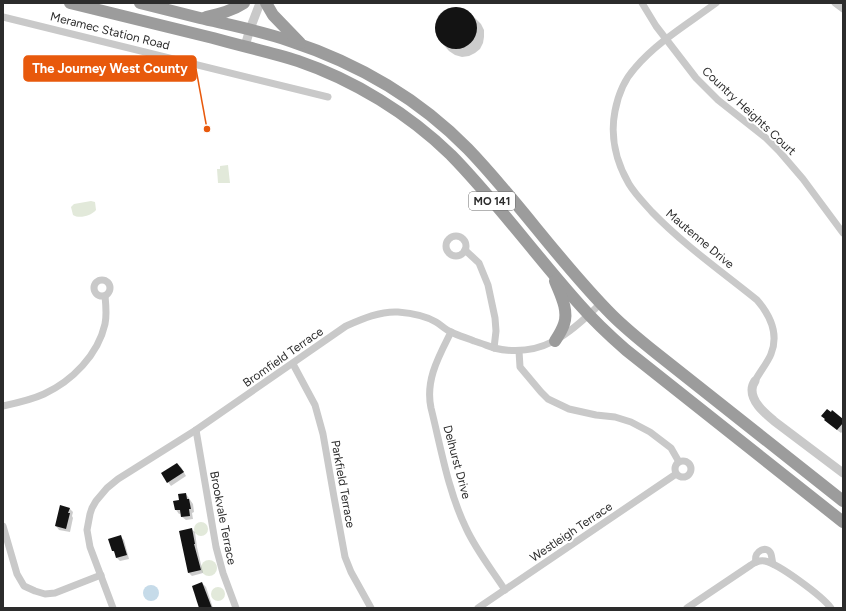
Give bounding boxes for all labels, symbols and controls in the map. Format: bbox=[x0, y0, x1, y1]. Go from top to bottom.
street label: Meramec Station Road bbox=[49, 9, 171, 53]
callout: The Journey West County bbox=[24, 56, 196, 81]
text: The Journey West County bbox=[32, 61, 188, 76]
street label: Country Heights Court bbox=[699, 64, 799, 158]
road number: MO 141 bbox=[469, 192, 515, 210]
street label: Mautenne Drive bbox=[663, 206, 737, 272]
street label: Bromfield Terrace bbox=[240, 324, 326, 390]
street label: Delhurst Drive bbox=[440, 424, 474, 501]
street label: Parkfield Terrace bbox=[328, 439, 358, 529]
street label: Brookvale Terrace bbox=[207, 470, 239, 567]
street label: Westleigh Terrace bbox=[527, 499, 615, 565]

